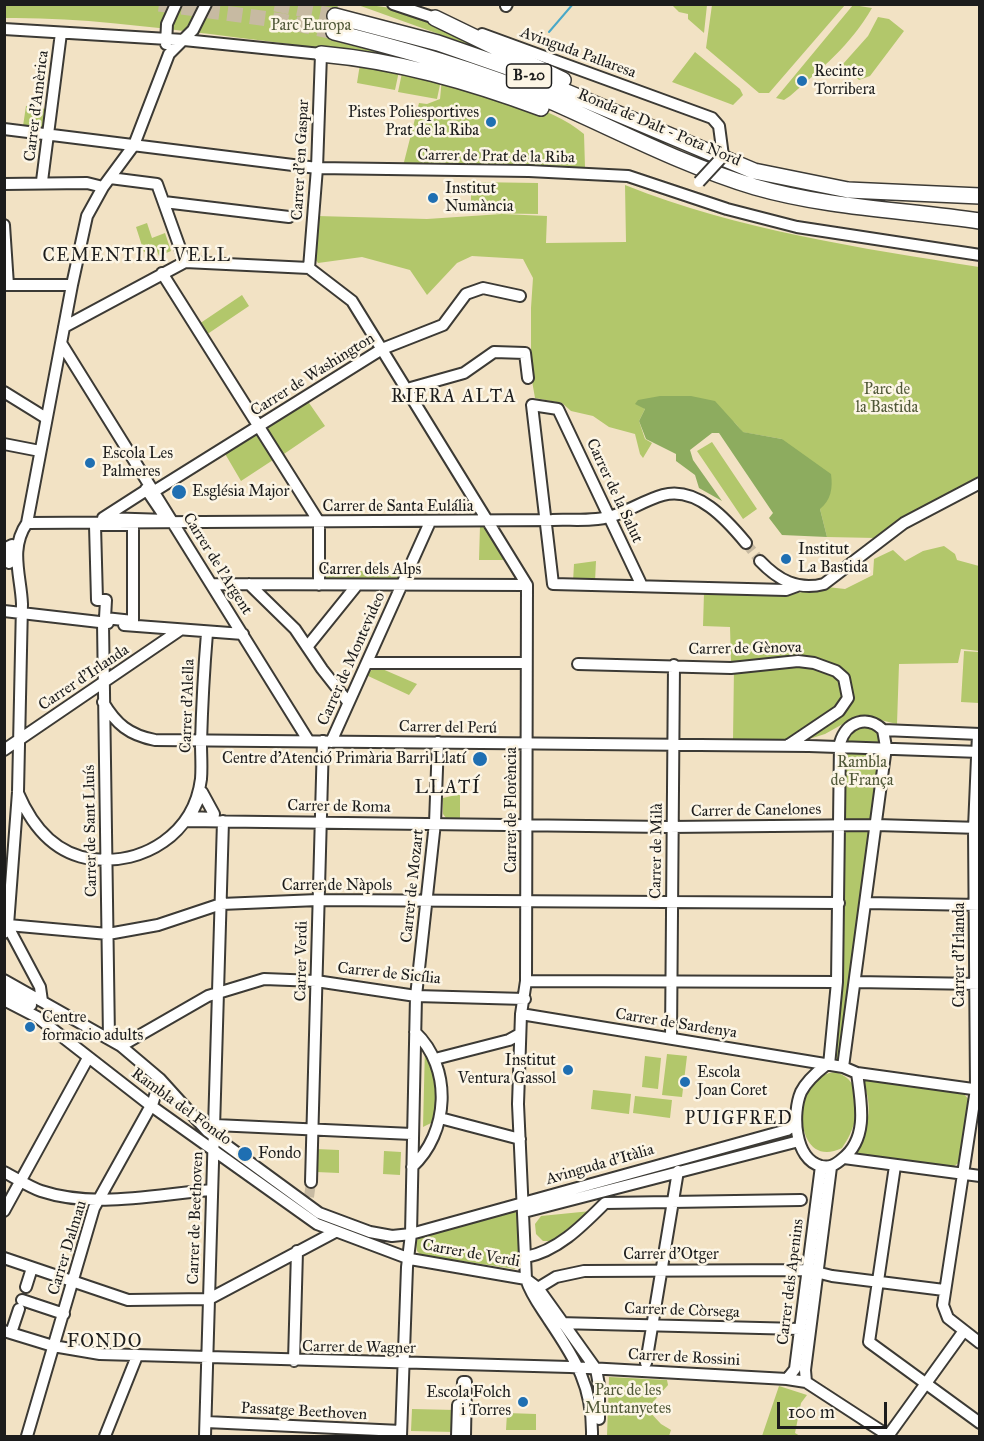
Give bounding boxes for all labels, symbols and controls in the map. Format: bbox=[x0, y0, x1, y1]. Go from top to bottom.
park label: Parc Europa bbox=[271, 16, 351, 36]
street label: Avinguda Pallaresa bbox=[518, 23, 638, 83]
street label: Carrer d'Amèrica bbox=[21, 49, 53, 163]
place label: Recinte Torribera bbox=[814, 62, 875, 100]
road number: B-20 bbox=[506, 64, 552, 88]
marker: Recinte Torribera bbox=[795, 74, 809, 88]
street label: Ronda de Dalt - Pota Nord bbox=[575, 85, 743, 171]
street label: Carrer d'en Gaspar bbox=[288, 99, 314, 221]
place label: Pistes Poliesportives Prat de la Riba bbox=[348, 103, 479, 141]
marker: Pistes Poliesportives Prat de la Riba bbox=[484, 115, 498, 129]
street label: Carrer de Prat de la Riba bbox=[417, 146, 575, 168]
place label: Institut Numància bbox=[445, 179, 514, 217]
marker: Institut Numància bbox=[426, 191, 440, 205]
district label: CEMENTIRI VELL bbox=[42, 246, 232, 268]
street label: Carrer de Washington bbox=[247, 329, 379, 421]
park label: Parc de la Bastida bbox=[856, 380, 918, 418]
district label: RIERA ALTA bbox=[391, 387, 517, 409]
street label: Carrer de la Salut bbox=[581, 436, 647, 546]
place label: Escola Les Palmeres bbox=[102, 444, 173, 482]
marker: Escola Les Palmeres bbox=[83, 456, 97, 470]
place label: Església Major bbox=[192, 482, 289, 502]
marker: Església Major bbox=[170, 483, 188, 501]
street label: Carrer de Santa Eulália bbox=[323, 497, 473, 517]
street label: Carrer de l'Argent bbox=[178, 509, 256, 619]
place label: Institut La Bastida bbox=[798, 540, 868, 578]
marker: Institut La Bastida bbox=[779, 552, 793, 566]
street label: Carrer dels Alps bbox=[319, 560, 421, 580]
street label: Carrer de Montevideo bbox=[314, 589, 390, 729]
street label: Carrer de Gènova bbox=[688, 638, 802, 660]
street label: Carrer d'Irlanda bbox=[35, 641, 133, 715]
street label: Carrer d'Alella bbox=[177, 659, 199, 753]
street label: Carrer del Perú bbox=[399, 718, 497, 738]
street label: Carrer de Florència bbox=[502, 747, 522, 873]
place label: Centre d'Atenció Primària Barri Llatí bbox=[222, 749, 466, 769]
marker: Centre d'Atenció Primària Barri Llatí bbox=[471, 750, 489, 768]
park label: Rambla de França bbox=[830, 753, 894, 791]
street label: Carrer de Sant Lluís bbox=[80, 765, 102, 897]
district label: LLATÍ bbox=[415, 778, 481, 800]
street label: Carrer de Roma bbox=[287, 797, 391, 817]
street label: Carrer de Canelones bbox=[691, 800, 821, 822]
street label: Carrer de Milà bbox=[647, 803, 667, 899]
street label: Carrer de Mozart bbox=[397, 828, 429, 944]
street label: Carrer de Nàpols bbox=[282, 876, 392, 896]
street label: Carrer d'Irlanda bbox=[950, 903, 970, 1007]
street label: Carrer Verdi bbox=[292, 920, 312, 1002]
street label: Carrer de Sicília bbox=[336, 959, 442, 989]
street label: Carrer de Sardenya bbox=[614, 1005, 738, 1043]
place label: Centre formacio adults bbox=[42, 1008, 143, 1046]
marker: Centre formacio adults bbox=[23, 1020, 37, 1034]
place label: Institut Ventura Gassol bbox=[458, 1051, 556, 1089]
marker: Institut Ventura Gassol bbox=[561, 1063, 575, 1077]
place label: Escola Joan Coret bbox=[697, 1063, 767, 1101]
street label: Rambla del Fondo bbox=[127, 1064, 235, 1150]
marker: Escola Joan Coret bbox=[678, 1075, 692, 1089]
district label: PUIGFRED bbox=[685, 1109, 793, 1131]
street label: Avinguda d'Itàlia bbox=[544, 1140, 656, 1190]
place label: Fondo bbox=[258, 1144, 301, 1164]
marker: Fondo bbox=[236, 1145, 254, 1163]
street label: Carrer de Beethoven bbox=[184, 1151, 208, 1285]
street label: Carrer Dalmau bbox=[44, 1198, 92, 1298]
street label: Carrer dels Apenins bbox=[774, 1218, 808, 1346]
street label: Carrer de Verdi bbox=[421, 1236, 521, 1272]
street label: Carrer d'Otger bbox=[623, 1245, 719, 1265]
street label: Carrer de Còrsega bbox=[624, 1299, 740, 1323]
district label: FONDO bbox=[67, 1332, 143, 1354]
street label: Carrer de Wagner bbox=[302, 1337, 416, 1359]
street label: Carrer de Rossini bbox=[627, 1345, 741, 1371]
park label: Parc de les Muntanyetes bbox=[585, 1381, 671, 1419]
place label: Escola Folch i Torres bbox=[426, 1383, 511, 1421]
scale bar bbox=[780, 1390, 890, 1428]
marker: Escola Folch i Torres bbox=[516, 1395, 530, 1409]
street label: Passatge Beethoven bbox=[240, 1399, 368, 1425]
text: 100 m bbox=[788, 1401, 835, 1423]

